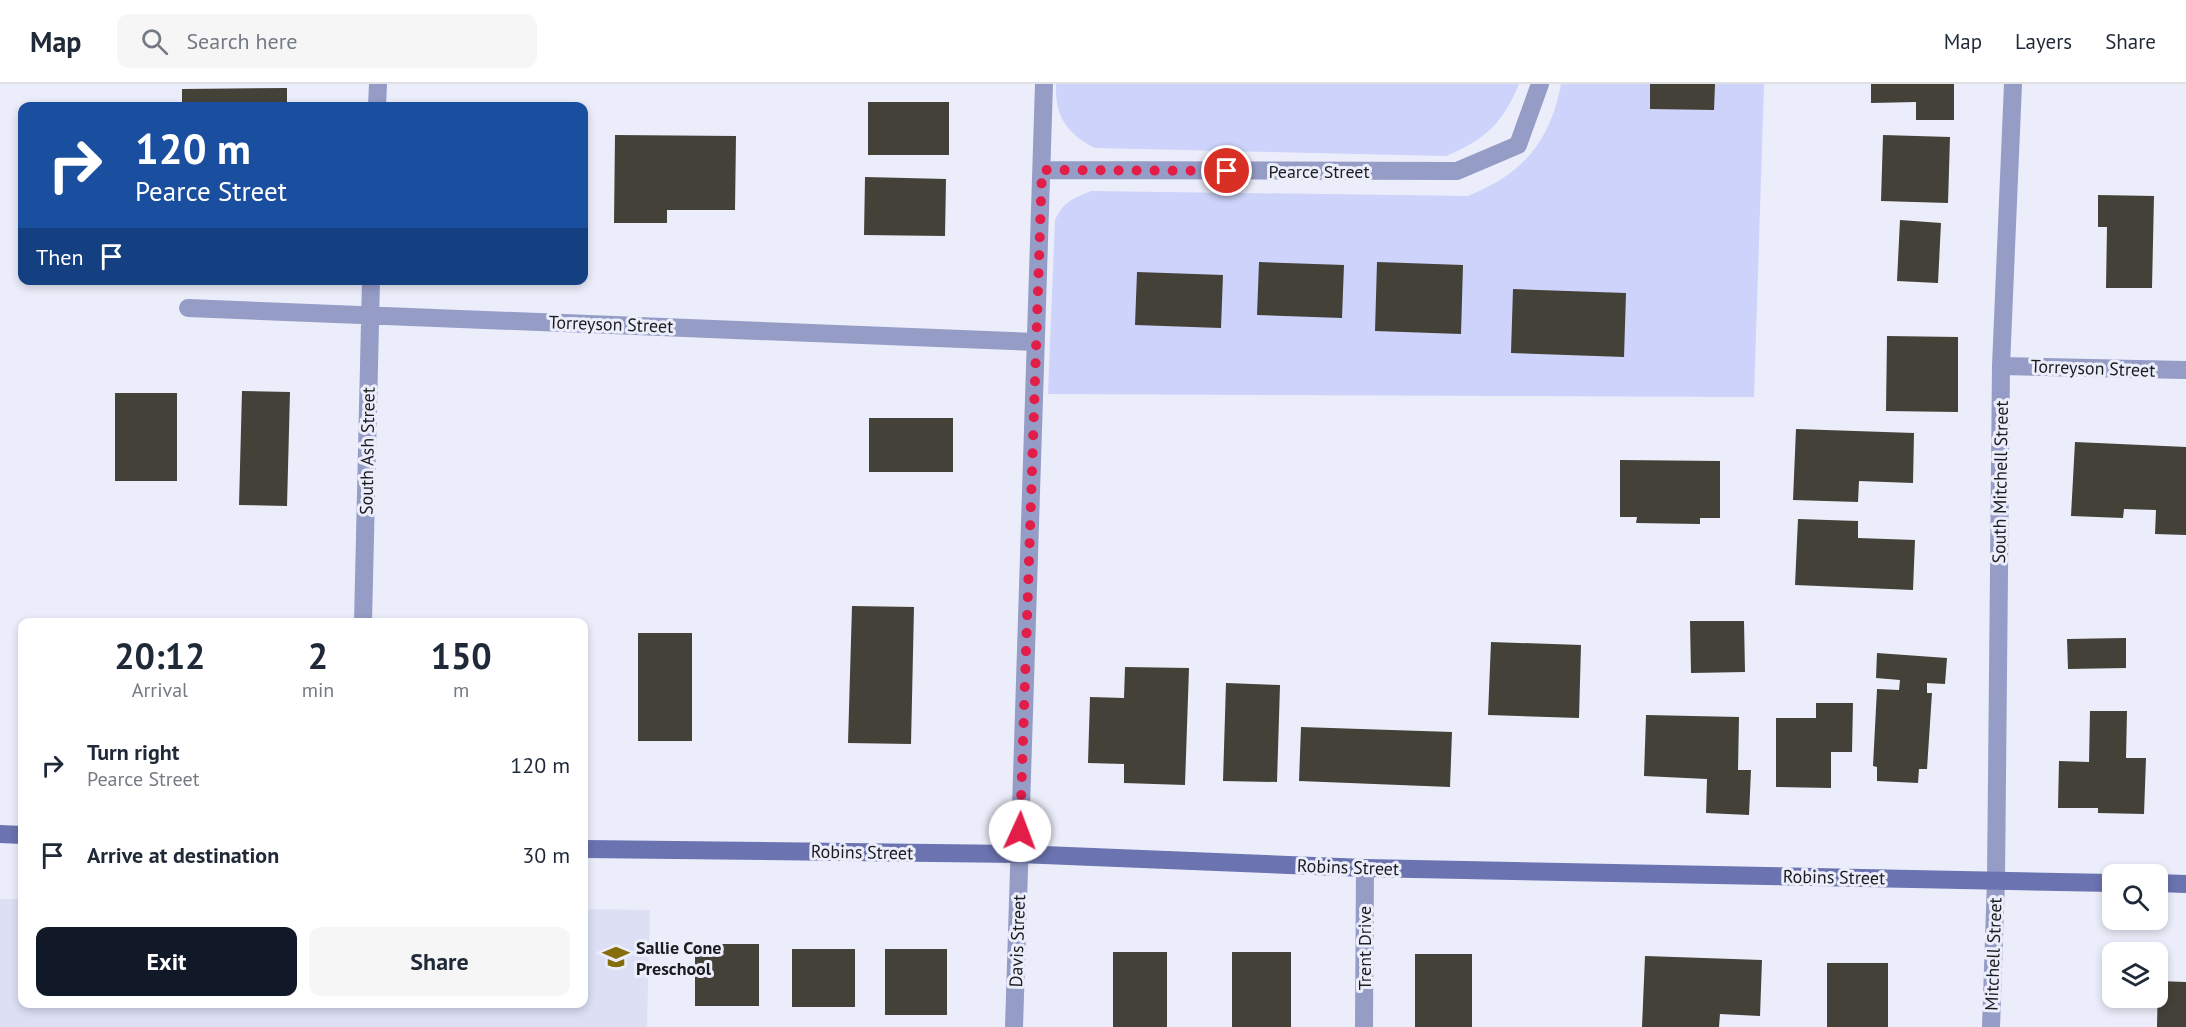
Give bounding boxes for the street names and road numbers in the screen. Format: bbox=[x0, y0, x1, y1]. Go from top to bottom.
street label: Pearce Street bbox=[1268, 160, 1370, 183]
street label: Torreyson Street bbox=[548, 310, 674, 338]
street label: Torreyson Street bbox=[2030, 354, 2156, 382]
street label: South Ash Street bbox=[354, 387, 380, 515]
street label: South Mitchell Street bbox=[1987, 400, 2013, 564]
street label: Robins Street bbox=[811, 840, 913, 864]
street label: Robins Street bbox=[1297, 854, 1399, 880]
street label: Robins Street bbox=[1783, 865, 1885, 889]
street label: Davis Street bbox=[1004, 894, 1030, 988]
street label: Mitchell Street bbox=[1980, 897, 2006, 1011]
street label: Trent Drive bbox=[1353, 906, 1376, 990]

